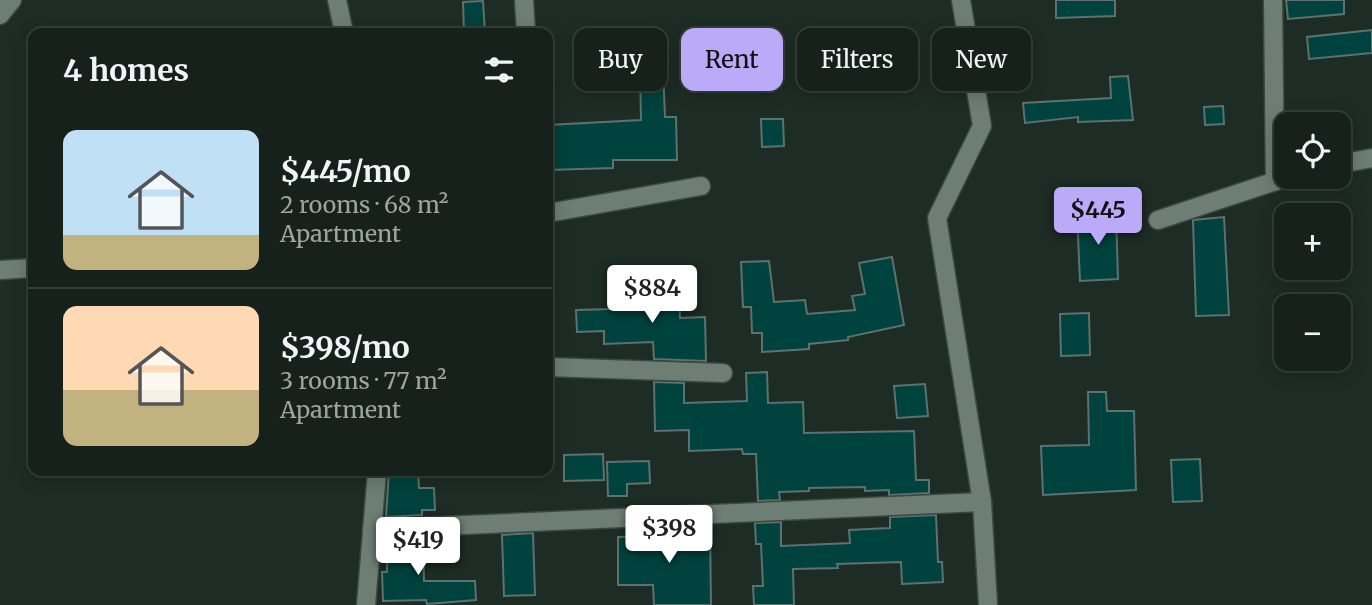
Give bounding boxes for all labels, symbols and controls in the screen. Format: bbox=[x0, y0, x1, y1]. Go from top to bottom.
chip: Buy bbox=[574, 28, 667, 91]
chip: Rent bbox=[681, 28, 783, 91]
chip: Filters bbox=[797, 28, 918, 91]
chip: New bbox=[932, 28, 1031, 91]
text: 4 homes bbox=[63, 51, 189, 89]
icon: filters bbox=[480, 51, 518, 89]
map controls bbox=[1274, 112, 1351, 371]
button: locate bbox=[1274, 112, 1351, 189]
text: $445/mo bbox=[280, 152, 411, 190]
icon: home bbox=[119, 158, 203, 242]
pin: $445 bbox=[1057, 188, 1139, 247]
text: 2 rooms · 68 m² bbox=[280, 190, 448, 219]
text: $445 bbox=[1070, 195, 1126, 224]
button: + bbox=[1274, 203, 1351, 280]
text: Apartment bbox=[280, 219, 401, 248]
pin: $884 bbox=[611, 266, 693, 325]
text: $884 bbox=[623, 273, 681, 302]
button: − bbox=[1274, 294, 1351, 371]
text: $398/mo bbox=[280, 328, 410, 366]
icon: home bbox=[119, 334, 203, 418]
text: 3 rooms · 77 m² bbox=[280, 366, 447, 395]
text: Apartment bbox=[280, 395, 401, 424]
pin: $398 bbox=[628, 505, 710, 565]
text: $398 bbox=[641, 513, 697, 542]
pin: $419 bbox=[377, 518, 459, 577]
text: $419 bbox=[392, 525, 444, 554]

